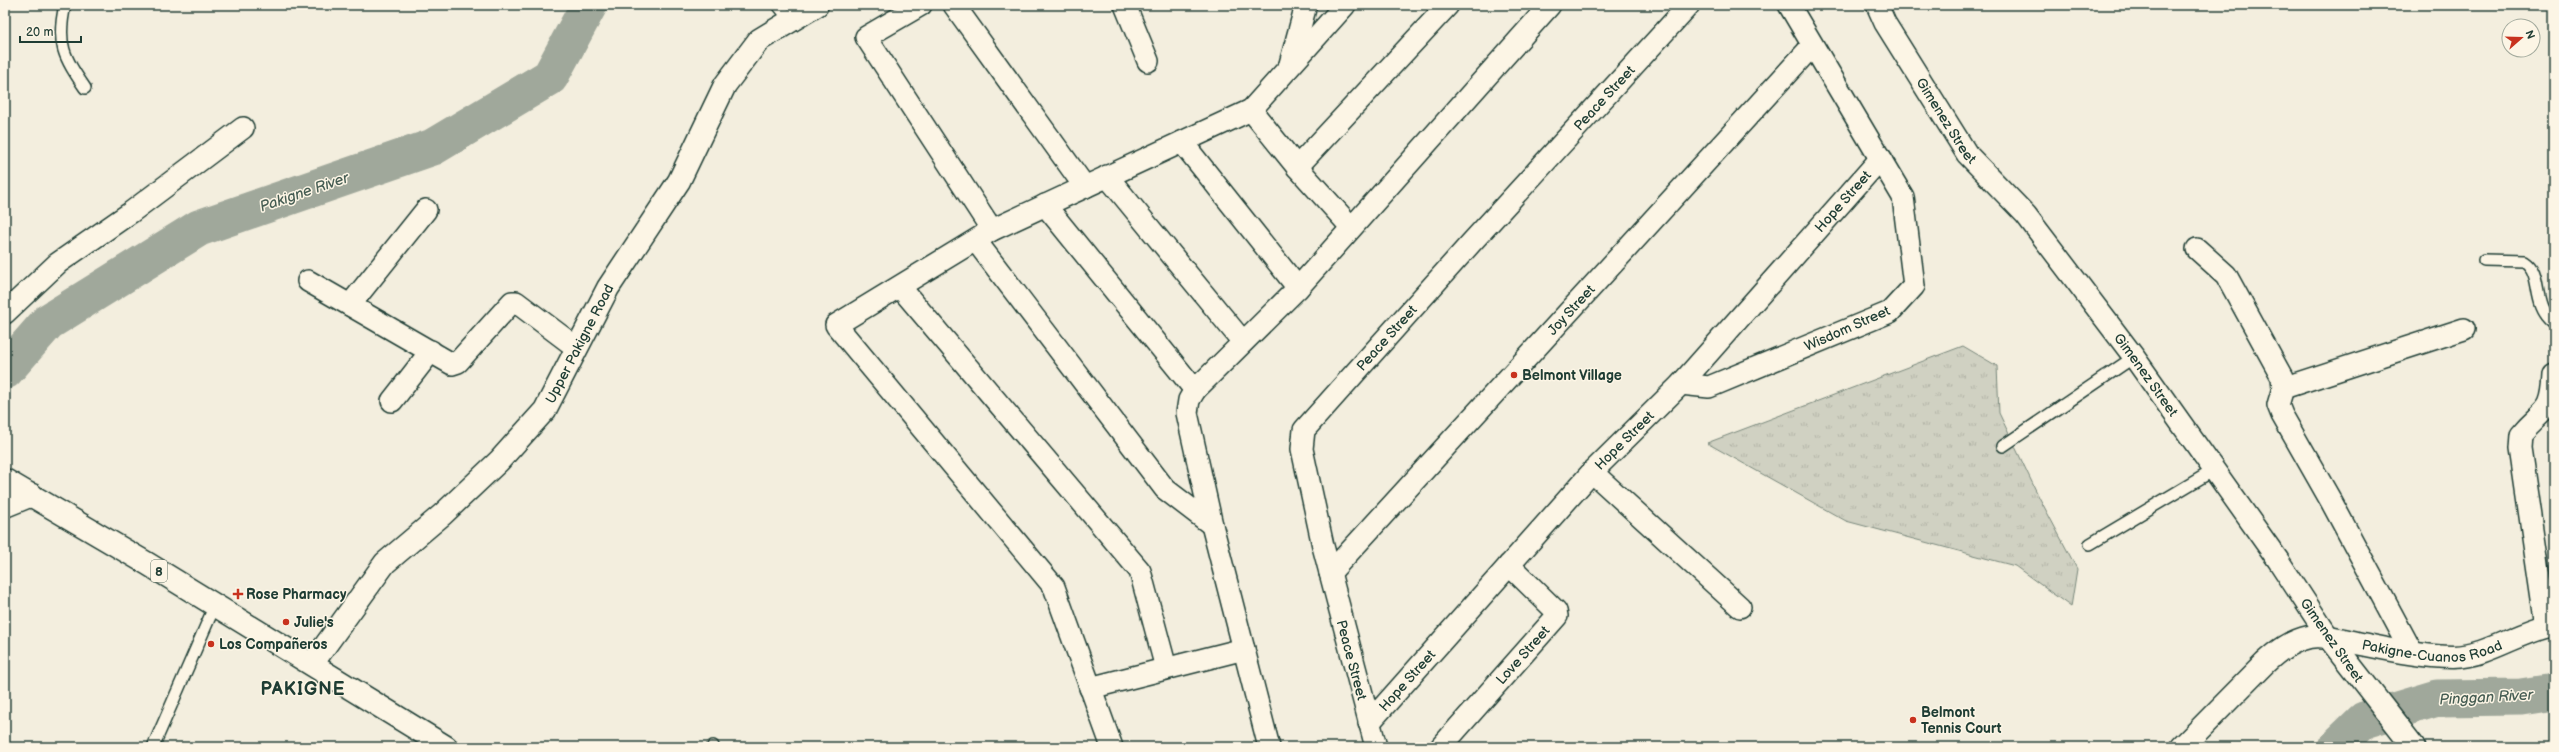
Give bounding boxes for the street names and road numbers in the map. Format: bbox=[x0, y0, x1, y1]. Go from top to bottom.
street label: Peace Street bbox=[1570, 61, 1639, 134]
street label: Gimenez Street bbox=[1912, 75, 1980, 168]
street label: Hope Street bbox=[1811, 167, 1875, 236]
street label: Upper Pakigne Road bbox=[542, 281, 618, 406]
street label: Joy Street bbox=[1544, 281, 1599, 339]
street label: Peace Street bbox=[1353, 301, 1421, 374]
street label: Wisdom Street bbox=[1802, 302, 1893, 355]
street label: Gimenez Street bbox=[2110, 330, 2182, 421]
street label: Hope Street bbox=[1591, 407, 1658, 474]
road number: 8 bbox=[151, 560, 167, 582]
street label: Gimenez Street bbox=[2296, 595, 2367, 686]
street label: Peace Street bbox=[1333, 618, 1371, 703]
street label: Love Street bbox=[1493, 622, 1554, 688]
street label: Pakigne-Cuanos Road bbox=[2360, 636, 2505, 666]
street label: Hope Street bbox=[1375, 646, 1439, 715]

